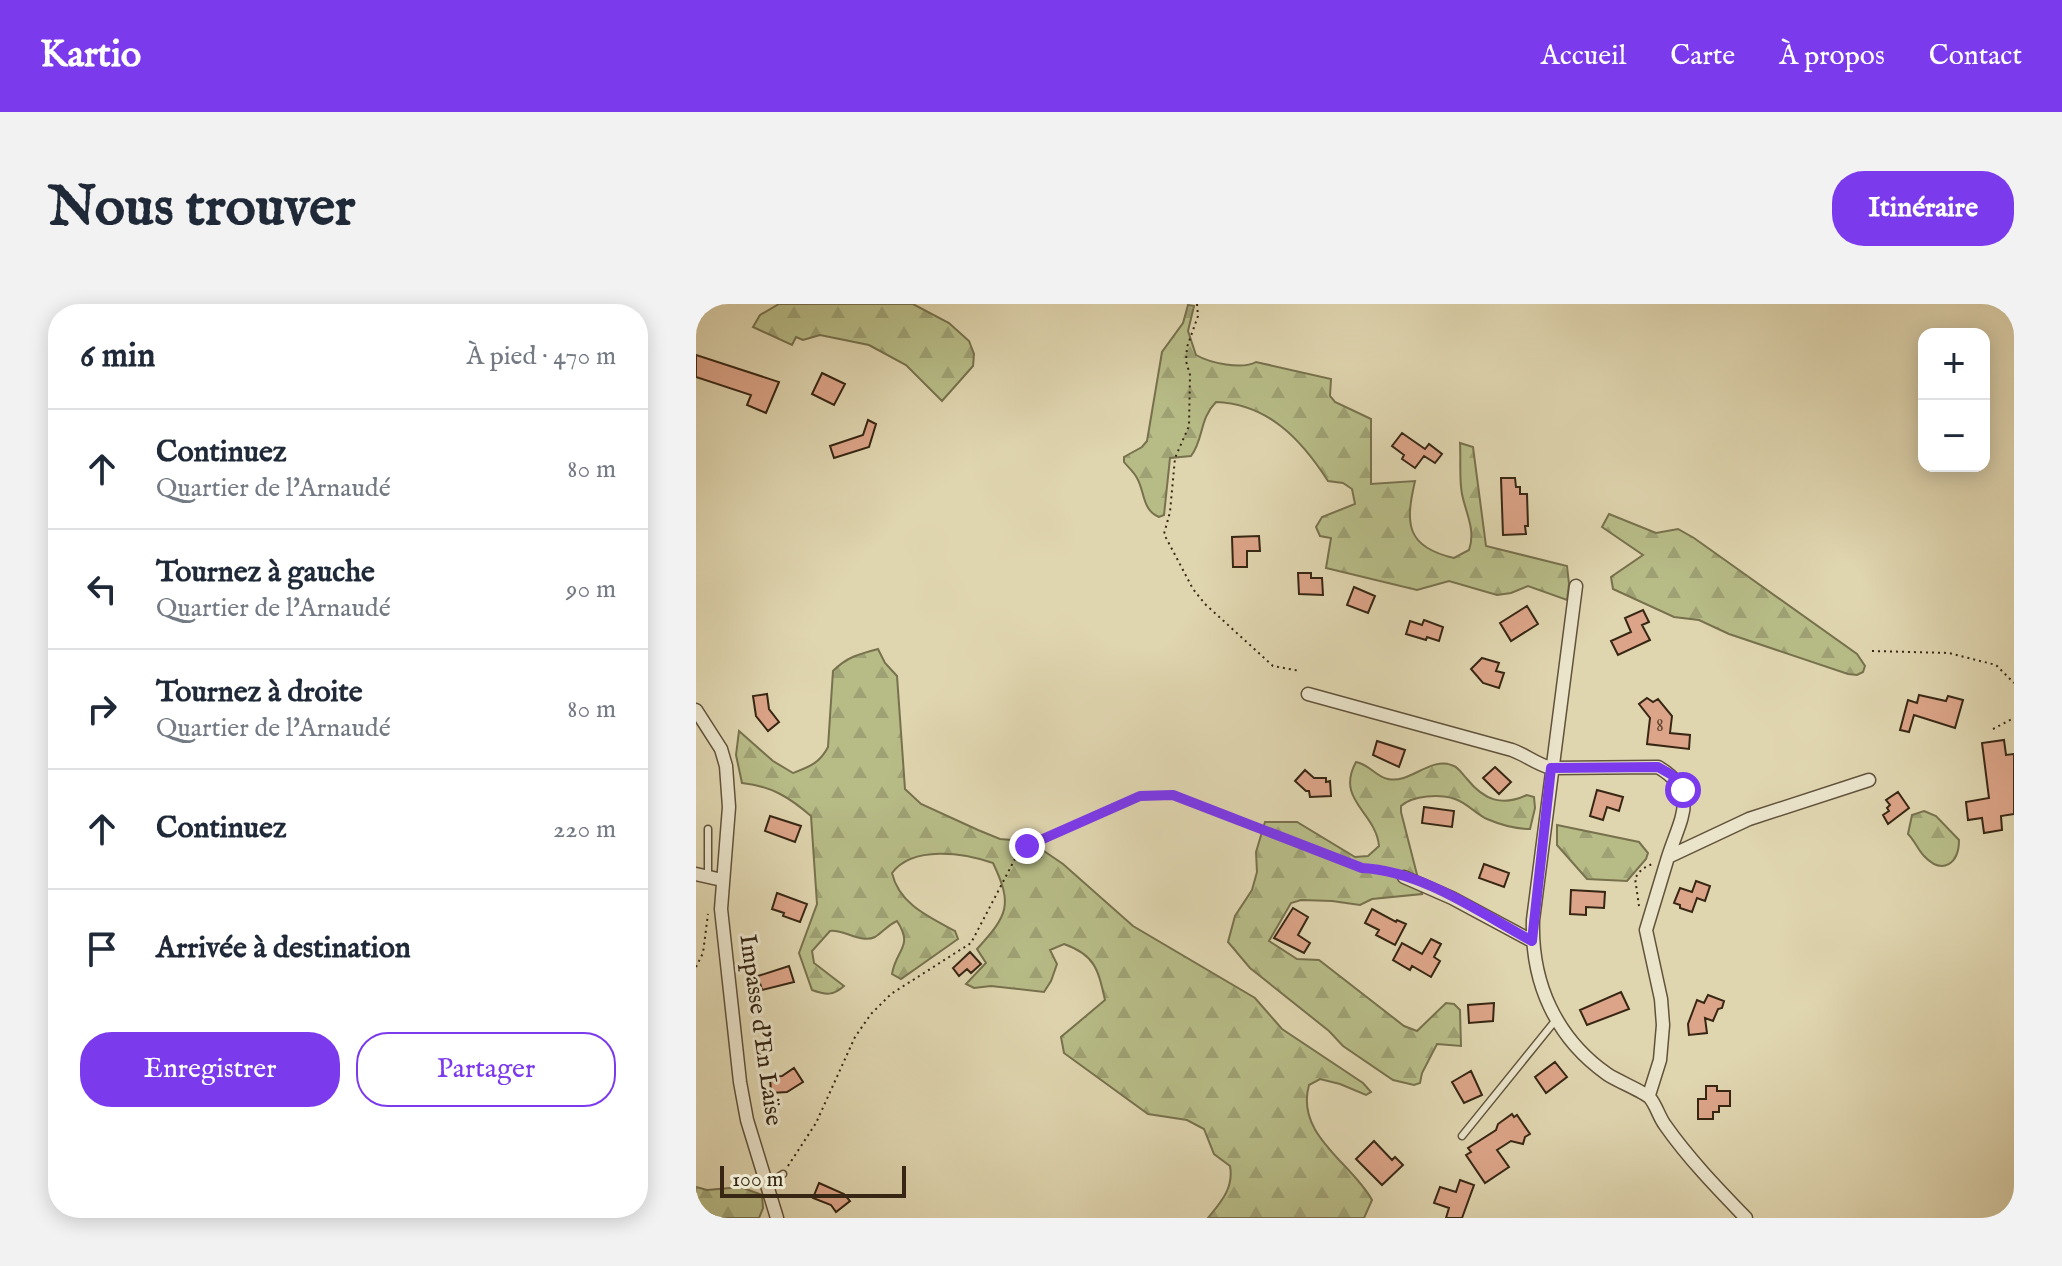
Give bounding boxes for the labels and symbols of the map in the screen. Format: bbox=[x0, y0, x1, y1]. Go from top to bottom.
house number: 8 bbox=[1656, 713, 1664, 738]
route start bbox=[1665, 772, 1701, 808]
route end bbox=[1009, 828, 1045, 864]
street label: Impasse d'En Laïse bbox=[731, 932, 789, 1128]
scale bar bbox=[720, 1162, 906, 1198]

